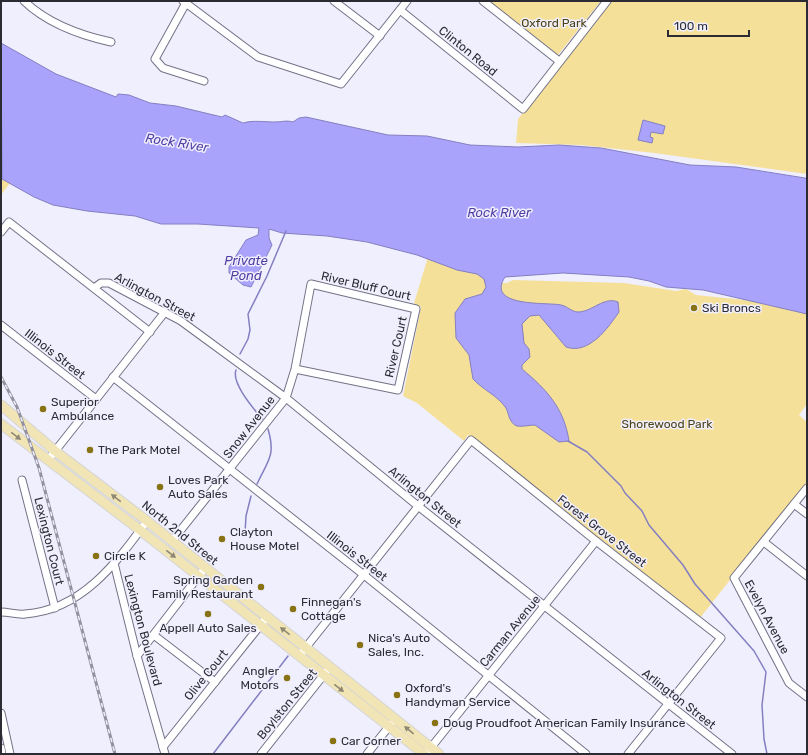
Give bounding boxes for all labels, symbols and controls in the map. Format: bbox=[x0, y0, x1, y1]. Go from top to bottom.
scale bar bbox=[668, 12, 749, 38]
park label: Oxford Park bbox=[521, 16, 588, 30]
text: 100 m bbox=[674, 19, 708, 33]
street label: Clinton Road bbox=[436, 23, 500, 79]
water label: Rock River bbox=[144, 130, 211, 155]
water label: Rock River bbox=[467, 205, 532, 220]
water label: Private Pond bbox=[224, 253, 268, 283]
street label: River Bluff Court bbox=[320, 269, 413, 303]
street label: Arlington Street bbox=[112, 270, 198, 324]
place label: Ski Broncs bbox=[702, 301, 761, 315]
marker: Ski Broncs bbox=[689, 303, 699, 313]
street label: River Court bbox=[382, 315, 410, 379]
street label: Illinois Street bbox=[22, 326, 88, 382]
street label: Snow Avenue bbox=[220, 393, 278, 461]
place label: Superior Ambulance bbox=[51, 395, 115, 423]
marker: Superior Ambulance bbox=[38, 404, 48, 414]
park label: Shorewood Park bbox=[622, 417, 713, 431]
one-way arrow bbox=[11, 432, 22, 440]
place label: The Park Motel bbox=[98, 443, 180, 457]
marker: The Park Motel bbox=[85, 445, 95, 455]
street label: Arlington Street bbox=[386, 463, 464, 531]
place label: Loves Park Auto Sales bbox=[168, 473, 229, 501]
marker: Loves Park Auto Sales bbox=[155, 482, 165, 492]
street label: Forest Grove Street bbox=[555, 492, 649, 570]
one-way arrow bbox=[111, 494, 122, 502]
street label: Lexington Court bbox=[31, 496, 67, 587]
street label: North 2nd Street bbox=[139, 498, 221, 568]
place label: Clayton House Motel bbox=[230, 525, 299, 553]
street label: Illinois Street bbox=[324, 528, 390, 584]
marker: Clayton House Motel bbox=[217, 534, 227, 544]
place label: Circle K bbox=[104, 549, 147, 563]
one-way arrow bbox=[166, 550, 177, 559]
marker: Circle K bbox=[91, 551, 101, 561]
street label: Lexington Boulevard bbox=[121, 573, 165, 687]
place label: Spring Garden Family Restaurant bbox=[152, 573, 253, 601]
street label: Evelyn Avenue bbox=[742, 578, 792, 657]
marker: Spring Garden Family Restaurant bbox=[256, 582, 266, 592]
street label: Carman Avenue bbox=[477, 592, 543, 670]
place label: Finnegan's Cottage bbox=[301, 595, 361, 623]
marker: Finnegan's Cottage bbox=[288, 604, 298, 614]
marker: Appell Auto Sales bbox=[203, 609, 213, 619]
place label: Appell Auto Sales bbox=[159, 621, 257, 635]
one-way arrow bbox=[280, 627, 291, 635]
place label: Nica's Auto Sales, Inc. bbox=[368, 631, 430, 659]
marker: Nica's Auto Sales, Inc. bbox=[355, 640, 365, 650]
street label: Olive Court bbox=[181, 647, 231, 703]
place label: Angler Motors bbox=[240, 664, 279, 692]
street label: Boylston Street bbox=[254, 666, 320, 742]
street label: Arlington Street bbox=[639, 666, 719, 732]
marker: Angler Motors bbox=[282, 673, 292, 683]
place label: Oxford's Handyman Service bbox=[405, 681, 511, 709]
one-way arrow bbox=[333, 683, 344, 692]
marker: Oxford's Handyman Service bbox=[392, 690, 402, 700]
place label: Doug Proudfoot American Family Insurance bbox=[443, 716, 686, 730]
marker: Doug Proudfoot American Family Insurance bbox=[430, 718, 440, 728]
one-way arrow bbox=[403, 725, 414, 734]
place label: Car Corner bbox=[341, 734, 401, 748]
marker: Car Corner bbox=[328, 736, 338, 746]

